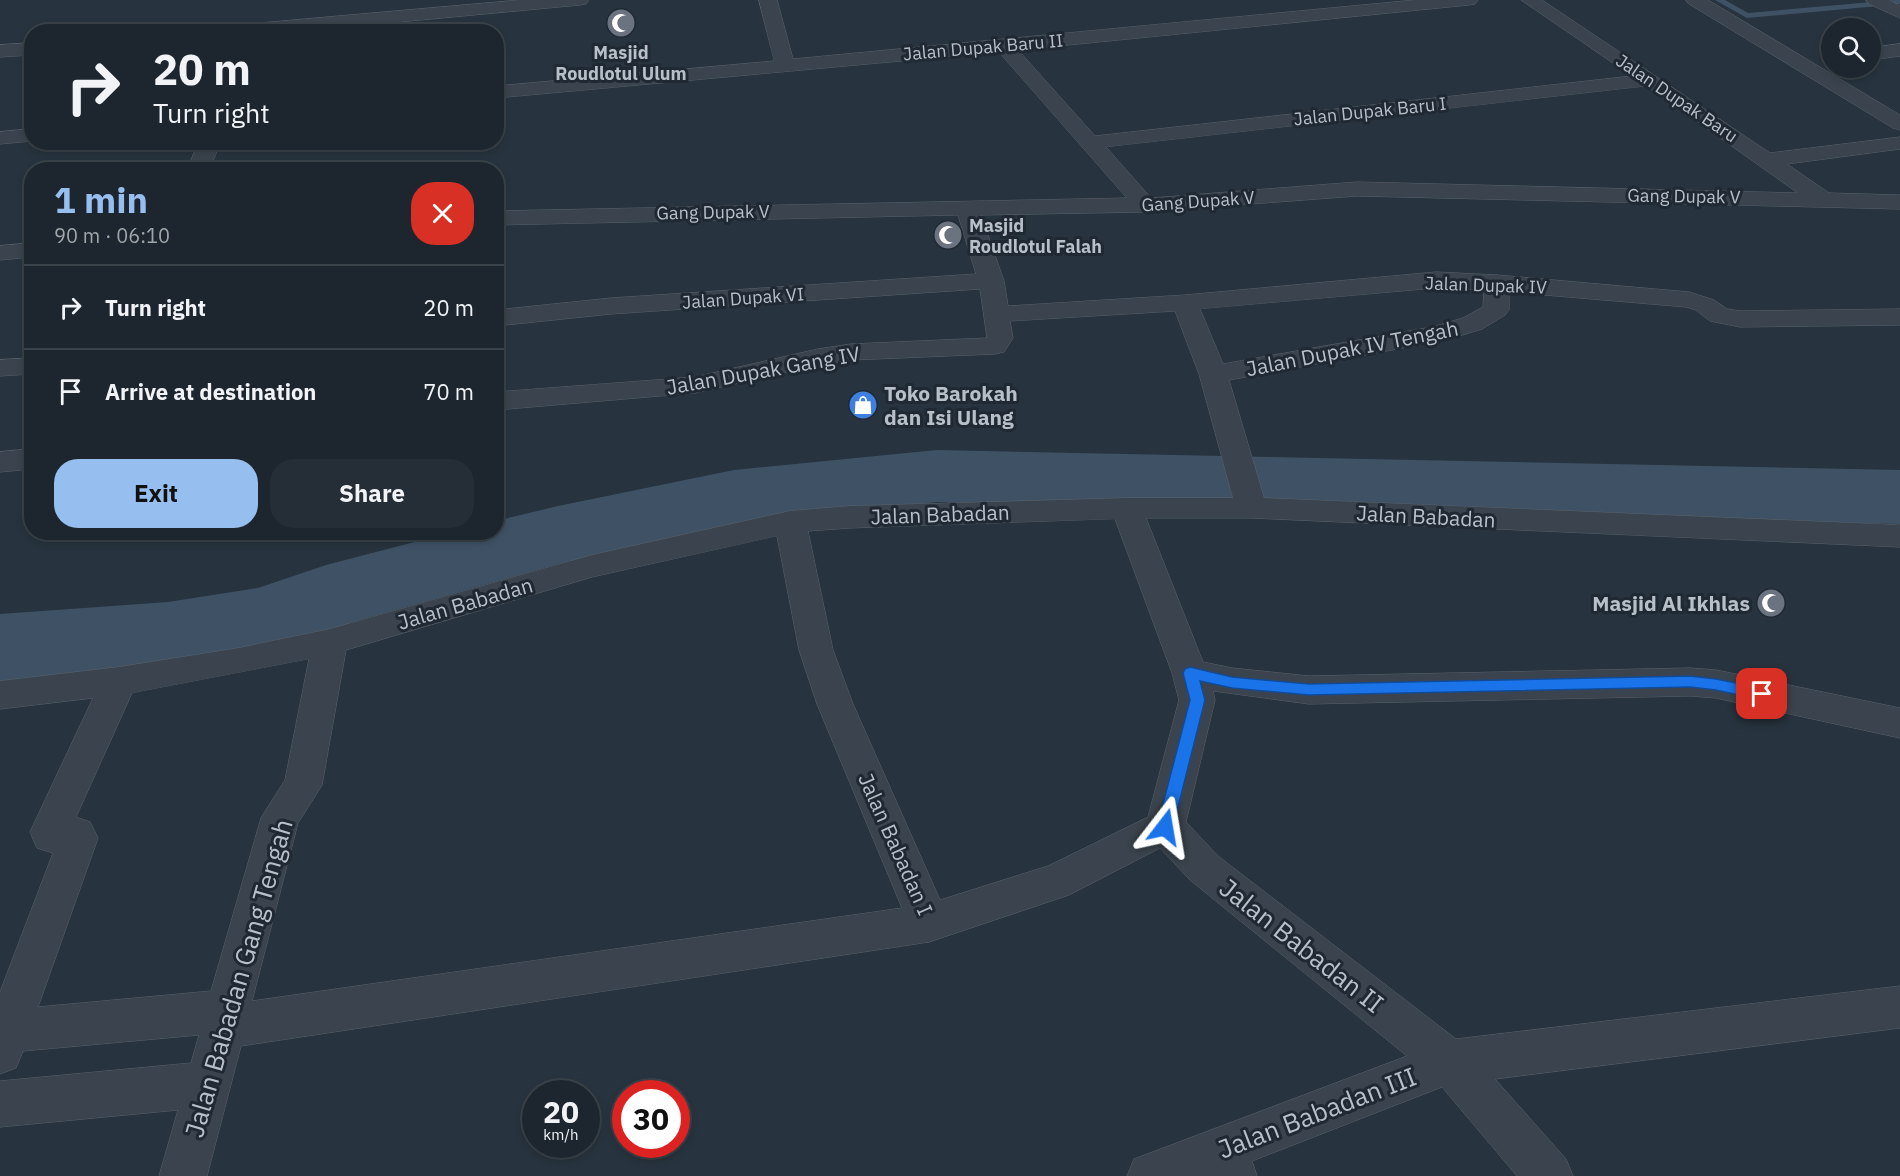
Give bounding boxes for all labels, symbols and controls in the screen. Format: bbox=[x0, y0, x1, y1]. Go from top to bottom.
mosque icon: Masjid Roudlotul Ulum bbox=[605, 7, 637, 39]
map controls bbox=[1821, 18, 1881, 78]
button: search bbox=[1821, 18, 1881, 78]
street label: Jalan Dupak Baru II bbox=[902, 29, 1064, 65]
place label: Masjid Roudlotul Ulum bbox=[555, 41, 687, 85]
text: 20 m bbox=[153, 42, 251, 97]
icon: right bbox=[54, 48, 132, 126]
street label: Jalan Dupak Baru bbox=[1612, 49, 1742, 147]
street label: Jalan Dupak Baru I bbox=[1292, 92, 1448, 130]
text: Turn right bbox=[153, 95, 270, 130]
text: 1 min bbox=[54, 176, 148, 223]
button: close bbox=[411, 182, 474, 245]
street label: Gang Dupak V bbox=[1627, 184, 1741, 208]
street label: Gang Dupak V bbox=[1141, 186, 1255, 216]
street label: Gang Dupak V bbox=[656, 200, 770, 224]
place label: Masjid Roudlotul Falah bbox=[969, 214, 1102, 258]
mosque icon: Masjid Roudlotul Falah bbox=[932, 219, 964, 251]
text: 90 m · 06:10 bbox=[54, 222, 170, 249]
street label: Jalan Dupak IV bbox=[1425, 271, 1547, 299]
street label: Jalan Dupak VI bbox=[681, 282, 805, 314]
icon: right bbox=[54, 291, 87, 324]
text: Turn right bbox=[105, 293, 206, 322]
text: 20 m bbox=[423, 293, 474, 322]
street label: Jalan Dupak IV Tengah bbox=[1244, 314, 1460, 382]
street label: Jalan Dupak Gang IV bbox=[664, 339, 862, 401]
icon: arrive bbox=[54, 375, 87, 408]
text: Arrive at destination bbox=[105, 377, 316, 406]
text: 70 m bbox=[423, 377, 474, 406]
place label: Toko Barokah dan Isi Ulang bbox=[884, 379, 1018, 431]
shop icon: Toko Barokah dan Isi Ulang bbox=[847, 389, 879, 421]
button: Exit bbox=[54, 459, 258, 528]
button: Share bbox=[270, 459, 474, 528]
street label: Jalan Babadan bbox=[870, 498, 1010, 530]
street label: Jalan Babadan bbox=[1356, 498, 1496, 534]
street label: Jalan Babadan bbox=[394, 570, 536, 636]
mosque icon: Masjid Al Ikhlas bbox=[1755, 587, 1787, 619]
place label: Masjid Al Ikhlas bbox=[1592, 589, 1750, 617]
pin bbox=[1736, 668, 1787, 719]
icon: arrive bbox=[1745, 677, 1778, 710]
street label: Jalan Babadan I bbox=[852, 769, 940, 919]
position arrow bbox=[1133, 795, 1197, 859]
street label: Jalan Babadan Gang Tengah bbox=[176, 815, 300, 1141]
street label: Jalan Babadan II bbox=[1213, 870, 1391, 1020]
street label: Jalan Babadan III bbox=[1213, 1059, 1421, 1165]
speed limit sign: 30 bbox=[612, 1080, 690, 1158]
text: 20 bbox=[543, 1092, 579, 1131]
text: km/h bbox=[543, 1125, 579, 1144]

